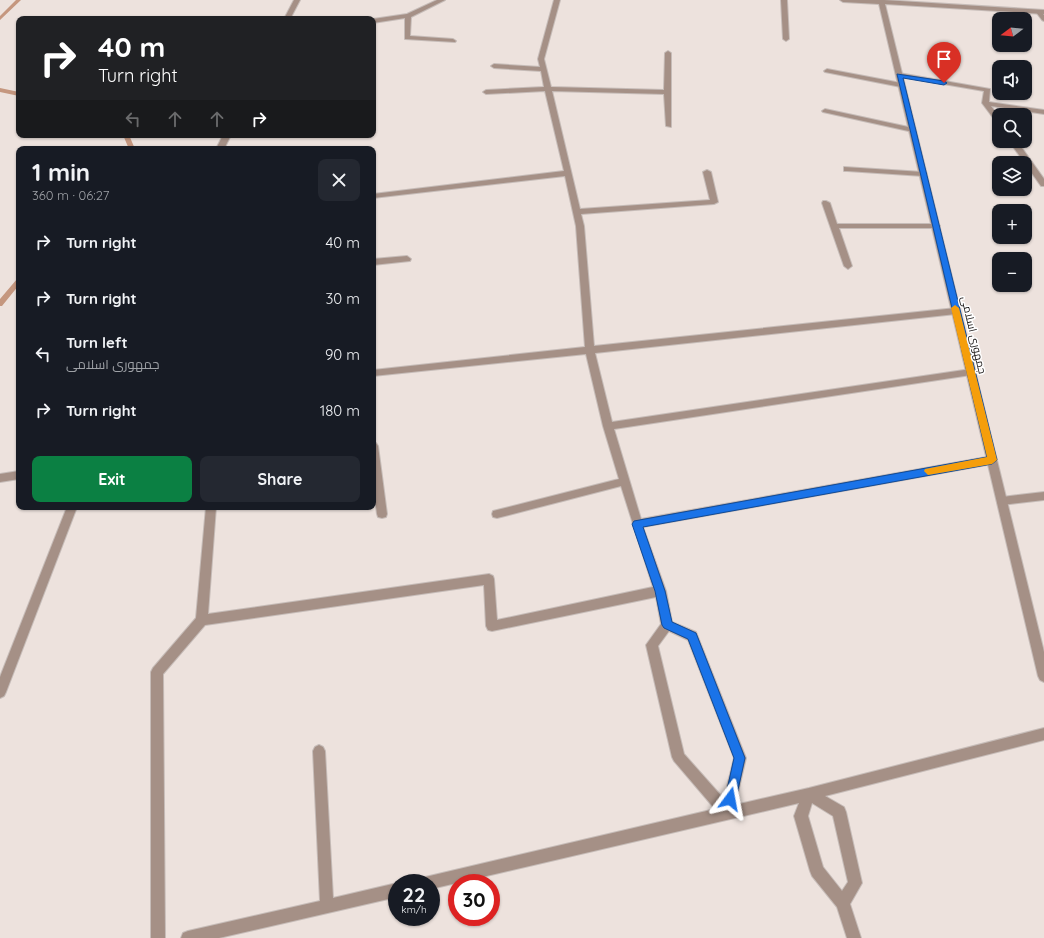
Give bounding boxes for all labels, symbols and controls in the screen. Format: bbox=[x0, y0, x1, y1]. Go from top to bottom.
north arrow bbox=[992, 12, 1032, 52]
map controls bbox=[992, 12, 1032, 292]
text: 40 m bbox=[98, 29, 165, 64]
icon: right bbox=[32, 32, 84, 84]
pin bbox=[927, 42, 961, 83]
icon: arrive bbox=[933, 48, 955, 70]
button: sound bbox=[992, 60, 1032, 100]
text: Turn right bbox=[98, 64, 178, 87]
icon: left bbox=[122, 108, 144, 130]
icon: ahead bbox=[164, 108, 186, 130]
icon: ahead bbox=[206, 108, 228, 130]
icon: right bbox=[248, 108, 270, 130]
button: search bbox=[992, 108, 1032, 148]
button: layers bbox=[992, 156, 1032, 196]
text: 1 min bbox=[32, 157, 90, 187]
button: close bbox=[318, 159, 360, 201]
text: 360 m · 06:27 bbox=[32, 187, 109, 203]
button: + bbox=[992, 204, 1032, 244]
icon: right bbox=[32, 231, 54, 253]
text: Turn right bbox=[66, 233, 137, 252]
text: 40 m bbox=[325, 233, 360, 252]
button: − bbox=[992, 252, 1032, 292]
icon: right bbox=[32, 287, 54, 309]
text: Turn right bbox=[66, 289, 137, 308]
text: 30 m bbox=[325, 289, 360, 308]
street label: جمهوری اسلامی bbox=[958, 295, 990, 375]
text: Turn left bbox=[66, 333, 128, 352]
icon: left bbox=[32, 343, 54, 365]
text: 90 m bbox=[325, 345, 360, 364]
text: جمهوری اسلامی bbox=[66, 356, 160, 372]
icon: right bbox=[32, 399, 54, 421]
text: Turn right bbox=[66, 401, 137, 420]
text: 180 m bbox=[320, 401, 360, 420]
button: Exit bbox=[32, 456, 192, 502]
button: Share bbox=[200, 456, 360, 502]
position arrow bbox=[709, 778, 751, 820]
speed limit sign: 30 bbox=[448, 874, 500, 926]
text: 22 bbox=[403, 882, 425, 907]
text: km/h bbox=[401, 903, 427, 916]

